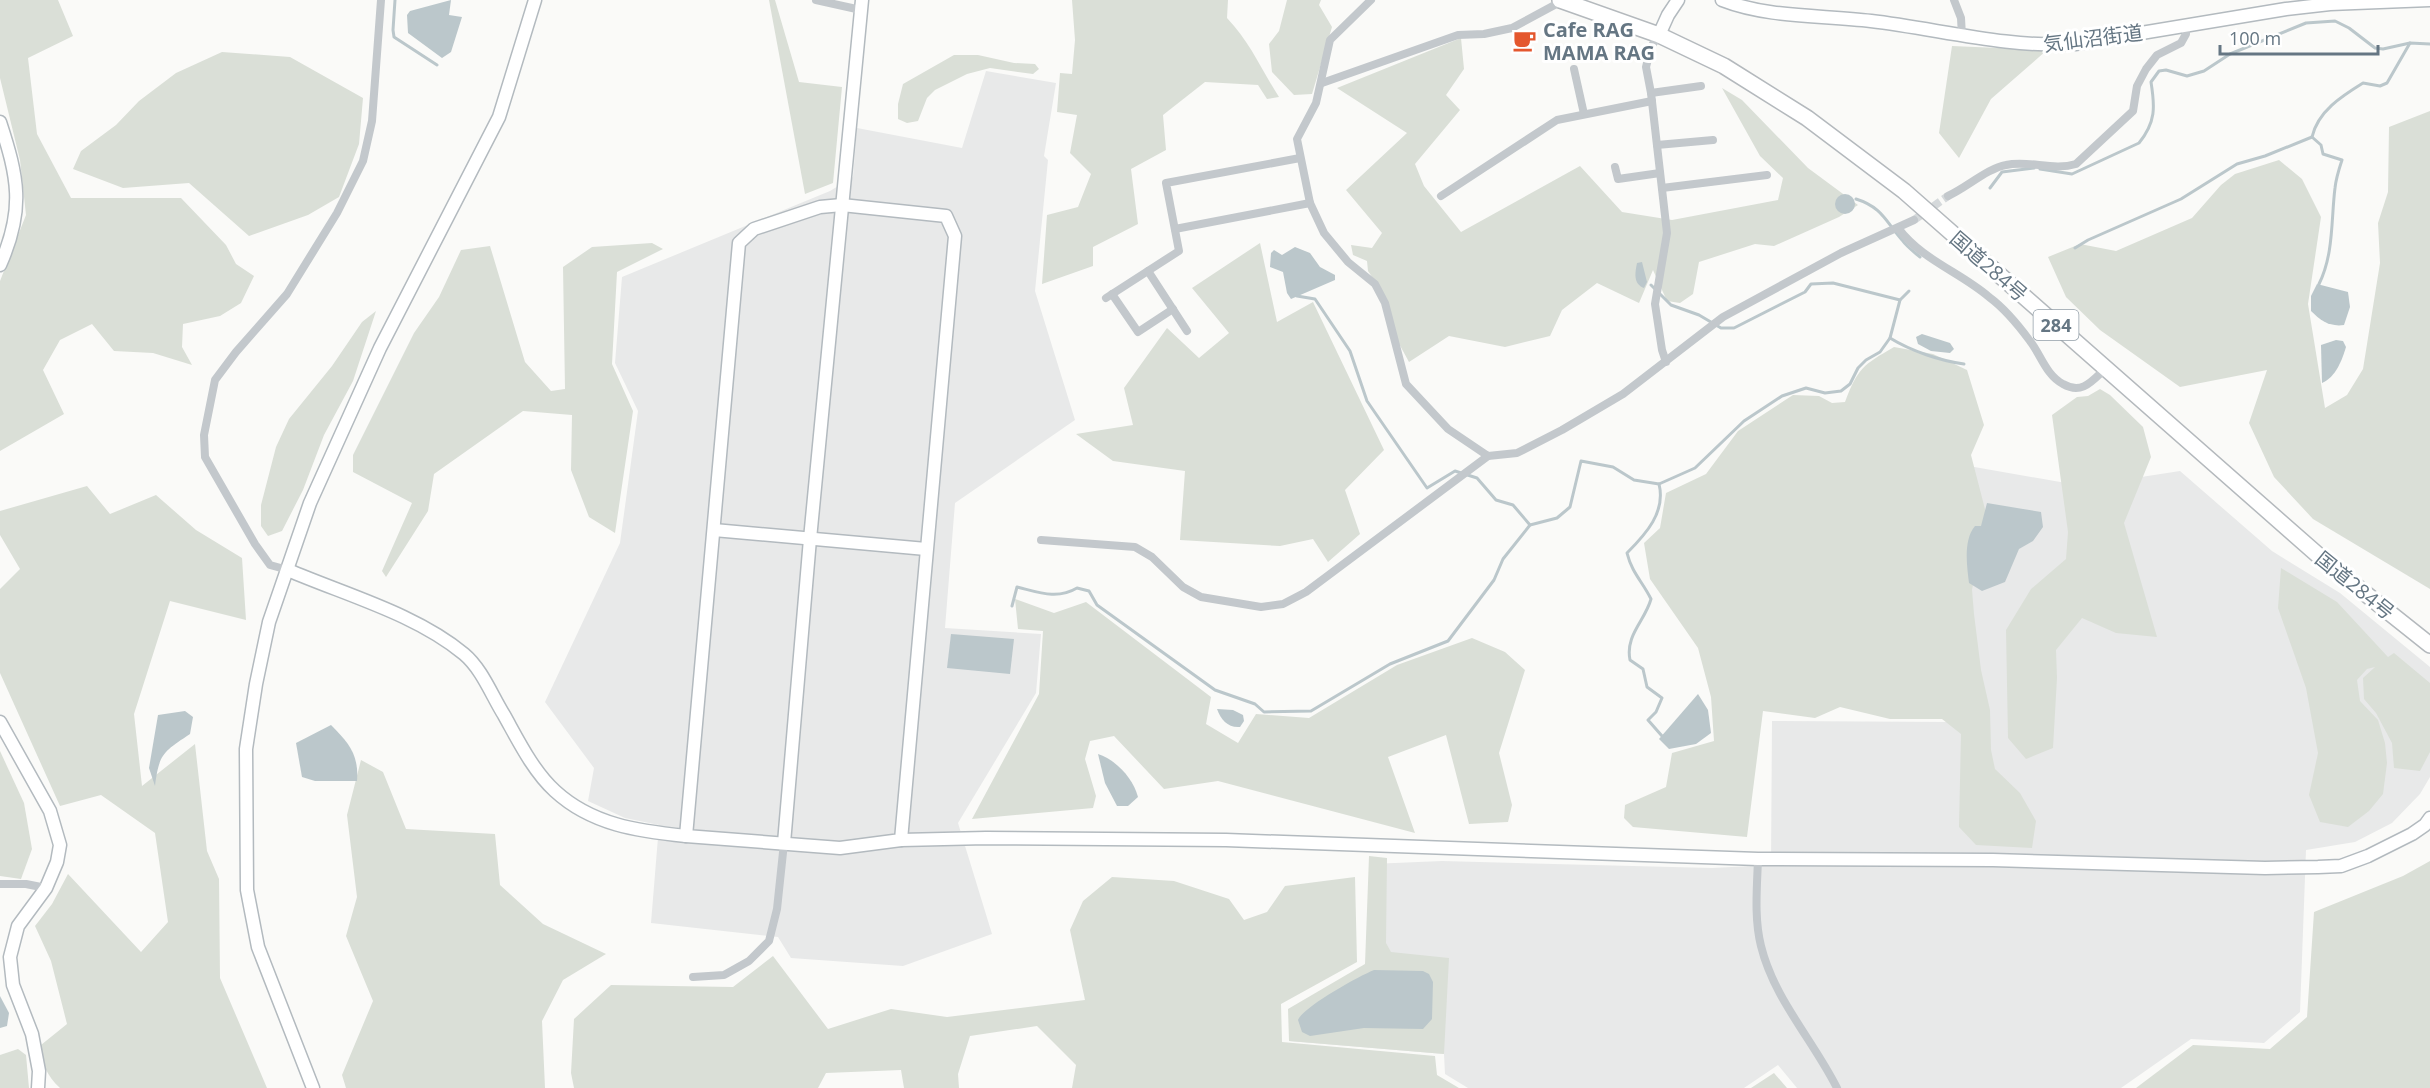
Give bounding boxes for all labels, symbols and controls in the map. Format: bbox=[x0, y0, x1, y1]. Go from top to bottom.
place label: Cafe RAG MAMA RAG bbox=[1543, 16, 1655, 66]
scale bar bbox=[2220, 18, 2378, 56]
street label: 気仙沼街道 bbox=[2042, 19, 2144, 57]
text: 100 m bbox=[2229, 26, 2281, 50]
cafe icon: Cafe RAG MAMA RAG bbox=[1512, 28, 1538, 54]
street label: 国道284号 bbox=[1945, 225, 2033, 307]
road number: 284 bbox=[2034, 310, 2078, 340]
street label: 国道284号 bbox=[2310, 545, 2400, 625]

